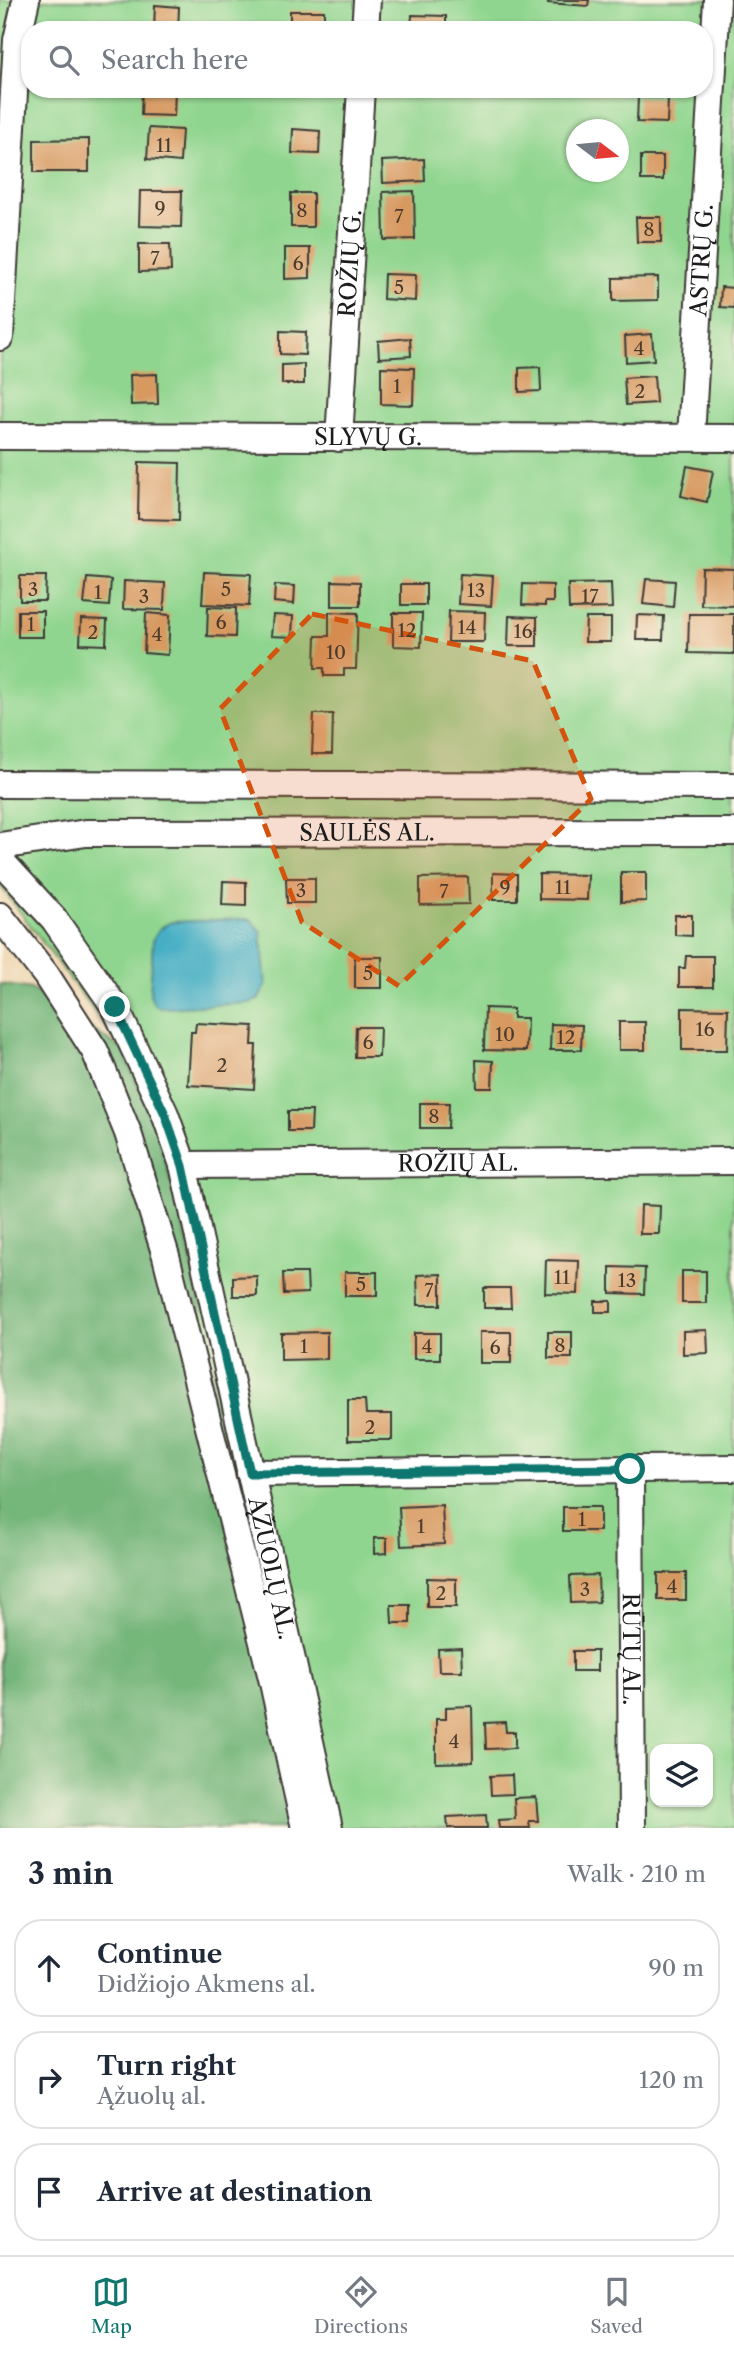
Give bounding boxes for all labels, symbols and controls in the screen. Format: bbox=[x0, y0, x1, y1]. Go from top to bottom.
search box bbox=[21, 21, 713, 98]
icon: search bbox=[45, 41, 83, 79]
text: Search here bbox=[101, 44, 248, 76]
north arrow bbox=[566, 119, 629, 182]
house number: 11 bbox=[156, 134, 172, 157]
house number: 9 bbox=[154, 197, 166, 220]
house number: 8 bbox=[296, 199, 308, 222]
street label: ASTRŲ G. bbox=[684, 203, 719, 318]
house number: 7 bbox=[394, 205, 404, 228]
street label: ROŽIŲ G. bbox=[333, 209, 367, 318]
house number: 8 bbox=[643, 218, 655, 241]
house number: 7 bbox=[150, 247, 160, 270]
house number: 6 bbox=[292, 252, 304, 275]
house number: 5 bbox=[394, 276, 404, 299]
house number: 4 bbox=[634, 337, 645, 360]
house number: 1 bbox=[393, 375, 401, 398]
house number: 2 bbox=[635, 380, 646, 403]
street label: SLYVŲ G. bbox=[314, 423, 422, 451]
house number: 3 bbox=[28, 578, 38, 601]
house number: 5 bbox=[221, 578, 231, 601]
house number: 13 bbox=[467, 579, 485, 602]
house number: 1 bbox=[94, 581, 102, 604]
house number: 3 bbox=[139, 585, 149, 608]
house number: 17 bbox=[581, 585, 599, 608]
house number: 6 bbox=[215, 611, 227, 634]
house number: 1 bbox=[27, 613, 35, 636]
house number: 14 bbox=[458, 616, 476, 639]
house number: 12 bbox=[398, 619, 417, 642]
house number: 16 bbox=[513, 620, 533, 643]
house number: 2 bbox=[88, 621, 99, 644]
house number: 4 bbox=[152, 623, 163, 646]
house number: 10 bbox=[326, 641, 346, 664]
street label: SAULĖS AL. bbox=[299, 818, 435, 847]
house number: 9 bbox=[499, 876, 511, 899]
house number: 11 bbox=[555, 876, 571, 899]
house number: 3 bbox=[296, 879, 306, 902]
house number: 7 bbox=[439, 880, 449, 903]
house number: 5 bbox=[363, 962, 373, 985]
route end bbox=[99, 991, 130, 1022]
house number: 16 bbox=[695, 1018, 715, 1041]
house number: 10 bbox=[495, 1023, 515, 1046]
house number: 12 bbox=[557, 1026, 576, 1049]
house number: 6 bbox=[362, 1031, 374, 1054]
house number: 2 bbox=[217, 1054, 228, 1077]
house number: 8 bbox=[428, 1105, 440, 1128]
street label: ROŽIŲ AL. bbox=[397, 1149, 519, 1177]
house number: 11 bbox=[554, 1266, 570, 1289]
house number: 13 bbox=[618, 1269, 636, 1292]
house number: 5 bbox=[356, 1273, 366, 1296]
house number: 7 bbox=[424, 1279, 434, 1302]
house number: 8 bbox=[554, 1334, 566, 1357]
house number: 1 bbox=[300, 1335, 308, 1358]
house number: 4 bbox=[422, 1335, 433, 1358]
house number: 6 bbox=[489, 1336, 501, 1359]
house number: 2 bbox=[365, 1416, 376, 1439]
route start bbox=[614, 1453, 645, 1484]
street label: ĄŽUOLŲ AL. bbox=[242, 1493, 301, 1642]
house number: 1 bbox=[578, 1508, 586, 1531]
house number: 1 bbox=[417, 1515, 425, 1538]
house number: 4 bbox=[667, 1575, 678, 1598]
house number: 3 bbox=[580, 1578, 590, 1601]
house number: 2 bbox=[436, 1582, 447, 1605]
street label: RŪTŲ AL. bbox=[617, 1593, 645, 1705]
house number: 4 bbox=[449, 1730, 460, 1753]
map controls bbox=[650, 1744, 713, 1807]
button: layers bbox=[650, 1744, 713, 1807]
text: 3 min bbox=[28, 1855, 114, 1892]
text: Walk · 210 m bbox=[567, 1860, 706, 1888]
text: Continue bbox=[97, 1938, 222, 1970]
icon: ahead bbox=[30, 1949, 68, 1987]
text: 90 m bbox=[648, 1954, 704, 1982]
text: Didžiojo Akmens al. bbox=[97, 1970, 316, 1998]
text: Turn right bbox=[97, 2050, 236, 2082]
icon: right bbox=[30, 2061, 68, 2099]
text: 120 m bbox=[639, 2066, 704, 2094]
text: Ąžuolų al. bbox=[97, 2082, 206, 2110]
icon: arrive bbox=[30, 2173, 68, 2211]
text: Arrive at destination bbox=[97, 2176, 372, 2208]
tab: Map bbox=[91, 2273, 132, 2338]
tab: Directions bbox=[314, 2273, 408, 2338]
tab: Saved bbox=[590, 2273, 643, 2338]

